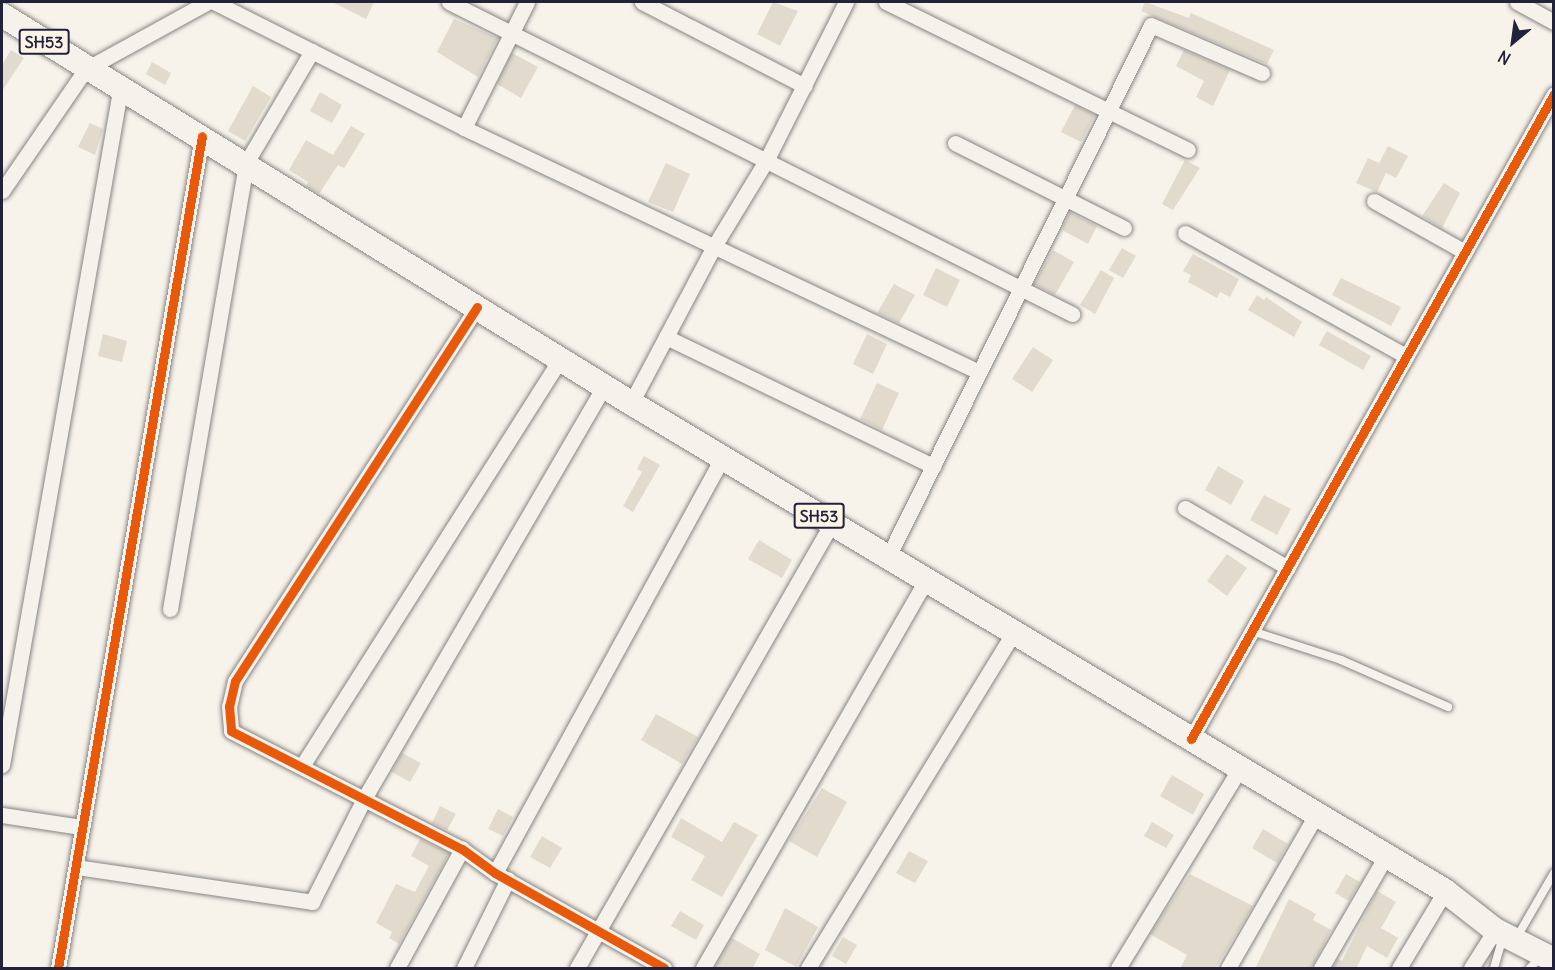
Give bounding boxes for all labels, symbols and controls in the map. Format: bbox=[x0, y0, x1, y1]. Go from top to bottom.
north arrow bbox=[1483, 12, 1543, 72]
road number: SH53 bbox=[18, 29, 70, 55]
text: N bbox=[1495, 46, 1514, 69]
road number: SH53 bbox=[794, 503, 844, 529]

